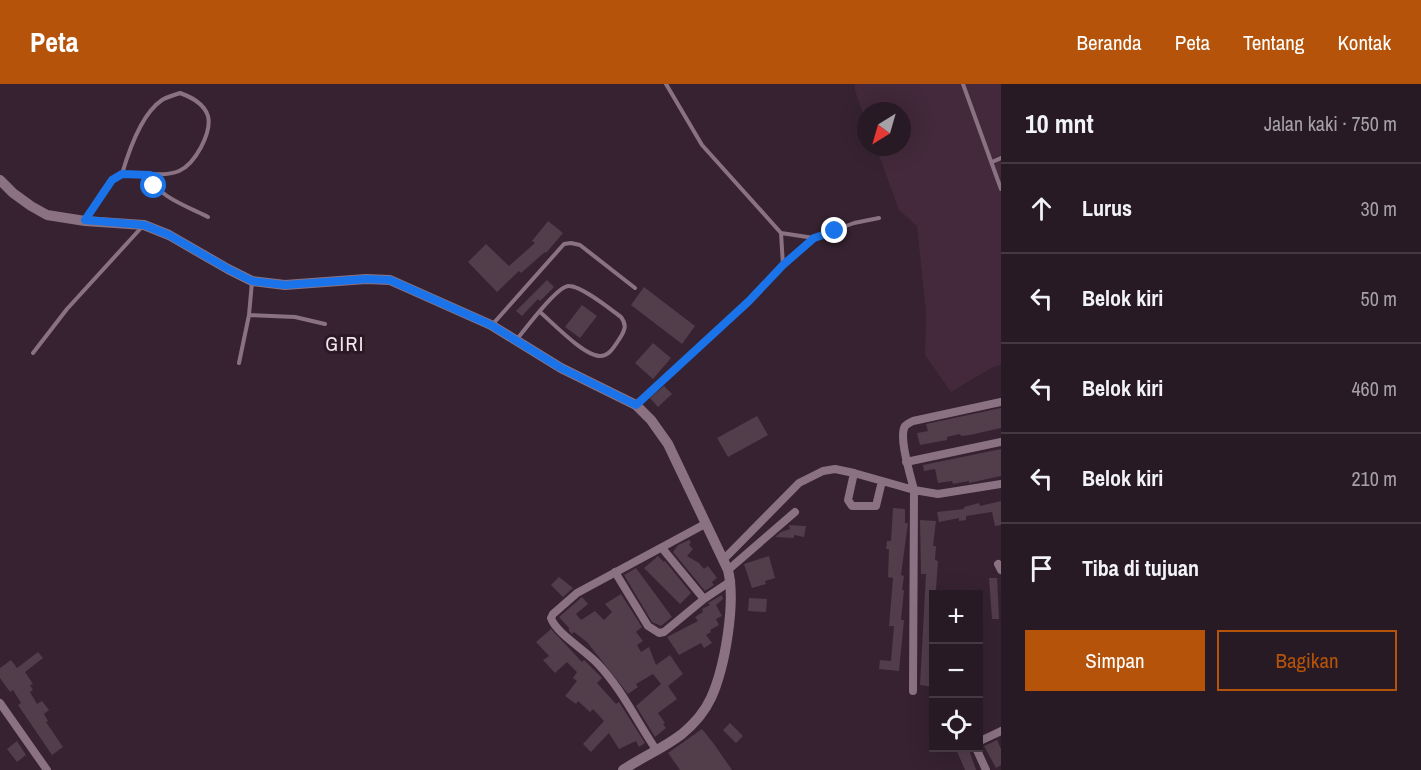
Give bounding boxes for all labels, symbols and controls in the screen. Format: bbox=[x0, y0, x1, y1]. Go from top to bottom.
text: Peta bbox=[30, 23, 79, 61]
text: Beranda bbox=[1077, 28, 1142, 57]
text: Peta bbox=[1175, 28, 1210, 57]
text: Tentang bbox=[1243, 28, 1304, 57]
text: Kontak bbox=[1337, 28, 1391, 57]
north arrow bbox=[857, 102, 911, 156]
text: 10 mnt bbox=[1025, 106, 1094, 141]
text: Jalan kaki · 750 m bbox=[1264, 110, 1397, 137]
route start bbox=[140, 172, 166, 198]
icon: ahead bbox=[1025, 192, 1058, 225]
text: Lurus bbox=[1082, 193, 1132, 223]
text: 30 m bbox=[1361, 195, 1397, 222]
route end bbox=[821, 217, 847, 243]
icon: left bbox=[1025, 282, 1058, 315]
text: Belok kiri bbox=[1082, 283, 1163, 313]
text: 50 m bbox=[1361, 285, 1397, 312]
district label: GIRI bbox=[325, 330, 365, 357]
icon: left bbox=[1025, 372, 1058, 405]
text: Belok kiri bbox=[1082, 373, 1163, 403]
text: 460 m bbox=[1351, 375, 1397, 402]
icon: left bbox=[1025, 462, 1058, 495]
text: Belok kiri bbox=[1082, 463, 1163, 493]
text: 210 m bbox=[1351, 465, 1397, 492]
icon: arrive bbox=[1025, 552, 1058, 585]
text: Tiba di tujuan bbox=[1082, 553, 1199, 583]
map controls bbox=[929, 590, 983, 752]
button: + bbox=[929, 590, 983, 644]
button: Simpan bbox=[1025, 630, 1205, 691]
button: Bagikan bbox=[1217, 630, 1397, 691]
button: − bbox=[929, 644, 983, 698]
button: locate bbox=[929, 698, 983, 752]

